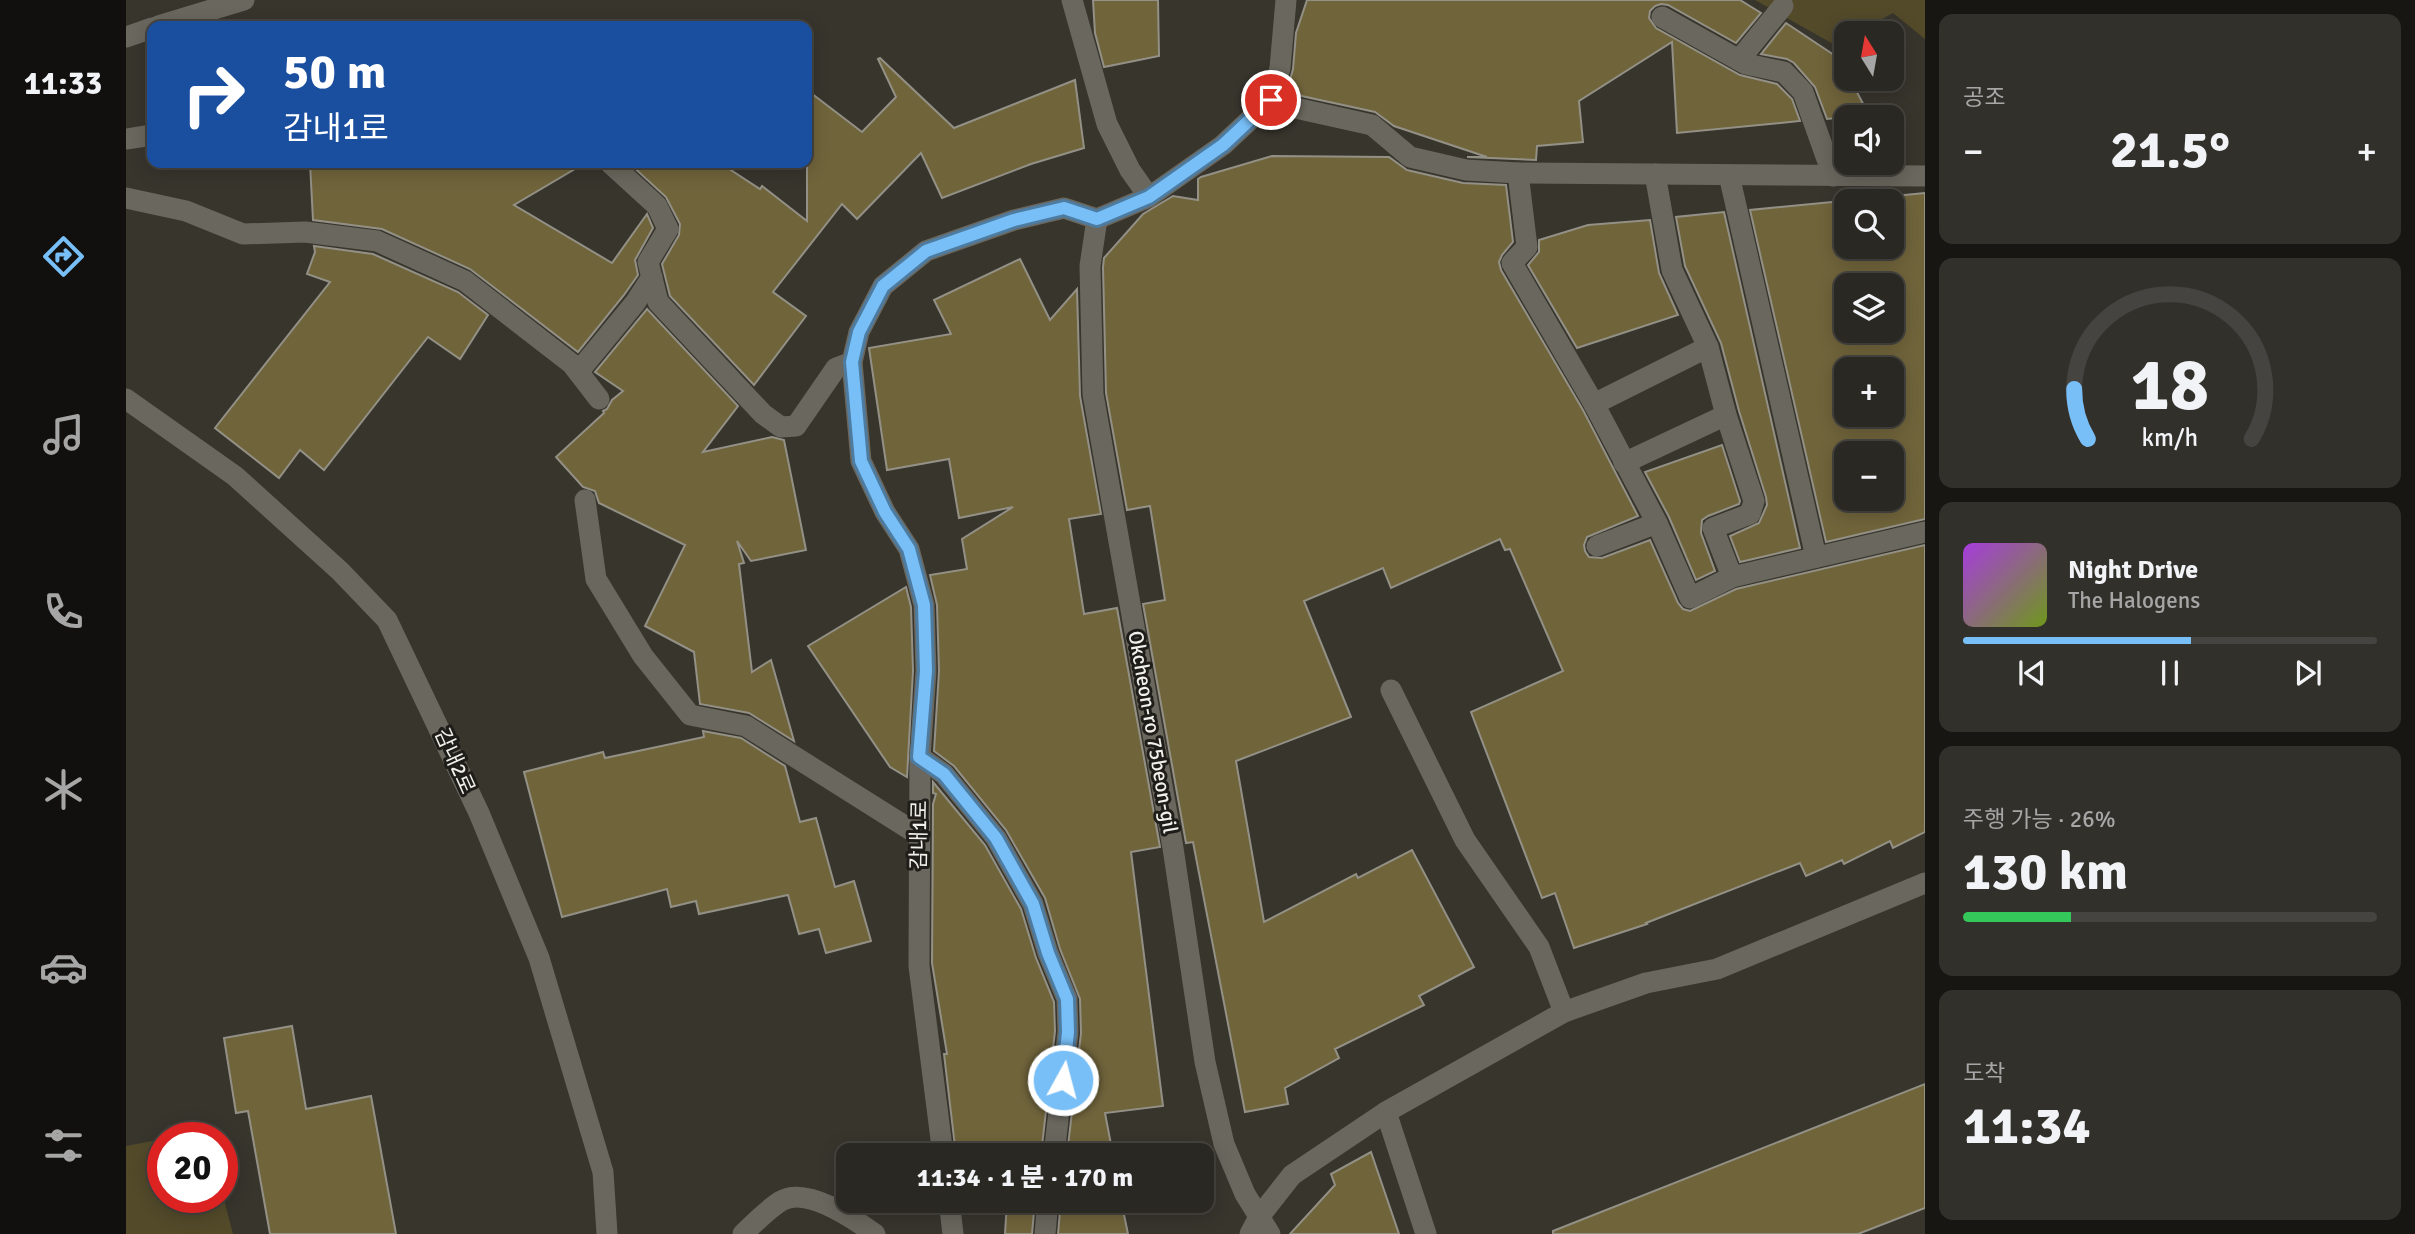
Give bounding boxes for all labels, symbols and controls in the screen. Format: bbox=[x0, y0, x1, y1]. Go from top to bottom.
north arrow bbox=[1834, 21, 1904, 91]
map controls bbox=[1834, 21, 1904, 511]
text: 50 m bbox=[283, 42, 386, 102]
icon: right bbox=[168, 49, 259, 140]
text: 11:33 bbox=[24, 64, 102, 103]
pin bbox=[1241, 70, 1301, 130]
icon: arrive bbox=[1252, 81, 1290, 119]
text: 공조 bbox=[1963, 83, 2005, 112]
button: sound bbox=[1834, 105, 1904, 175]
text: 감내1로 bbox=[283, 109, 389, 148]
text: 21.5° bbox=[2110, 118, 2230, 182]
text: − bbox=[1963, 128, 1984, 175]
text: + bbox=[2356, 128, 2377, 175]
button: search bbox=[1834, 189, 1904, 259]
icon: directions bbox=[39, 232, 88, 281]
button: layers bbox=[1834, 273, 1904, 343]
text: 18 bbox=[2131, 341, 2209, 430]
button: + bbox=[1834, 357, 1904, 427]
icon: music bbox=[39, 410, 88, 459]
text: km/h bbox=[2142, 422, 2198, 453]
button: − bbox=[1834, 441, 1904, 511]
text: Night Drive bbox=[2068, 554, 2198, 586]
text: The Halogens bbox=[2068, 586, 2200, 615]
icon: phone bbox=[39, 587, 88, 636]
street label: Okcheon-ro 75beon-gil bbox=[1122, 629, 1184, 835]
icon: previous bbox=[2013, 654, 2051, 692]
icon: pause bbox=[2151, 654, 2189, 692]
icon: next bbox=[2289, 654, 2327, 692]
street label: 감내2로 bbox=[429, 724, 481, 798]
icon: climate bbox=[39, 765, 88, 814]
street label: 감내1로 bbox=[905, 800, 933, 870]
text: 주행 가능 · 26% bbox=[1963, 805, 2116, 834]
text: 130 km bbox=[1963, 840, 2128, 904]
icon: car bbox=[39, 943, 88, 992]
position arrow bbox=[1026, 1043, 1100, 1117]
text: 도착 bbox=[1963, 1059, 2005, 1088]
text: 11:34 bbox=[1963, 1094, 2091, 1158]
icon: filters bbox=[39, 1121, 88, 1170]
speed limit sign: 20 bbox=[147, 1122, 238, 1213]
text: 11:34 · 1 분 · 170 m bbox=[917, 1162, 1133, 1194]

